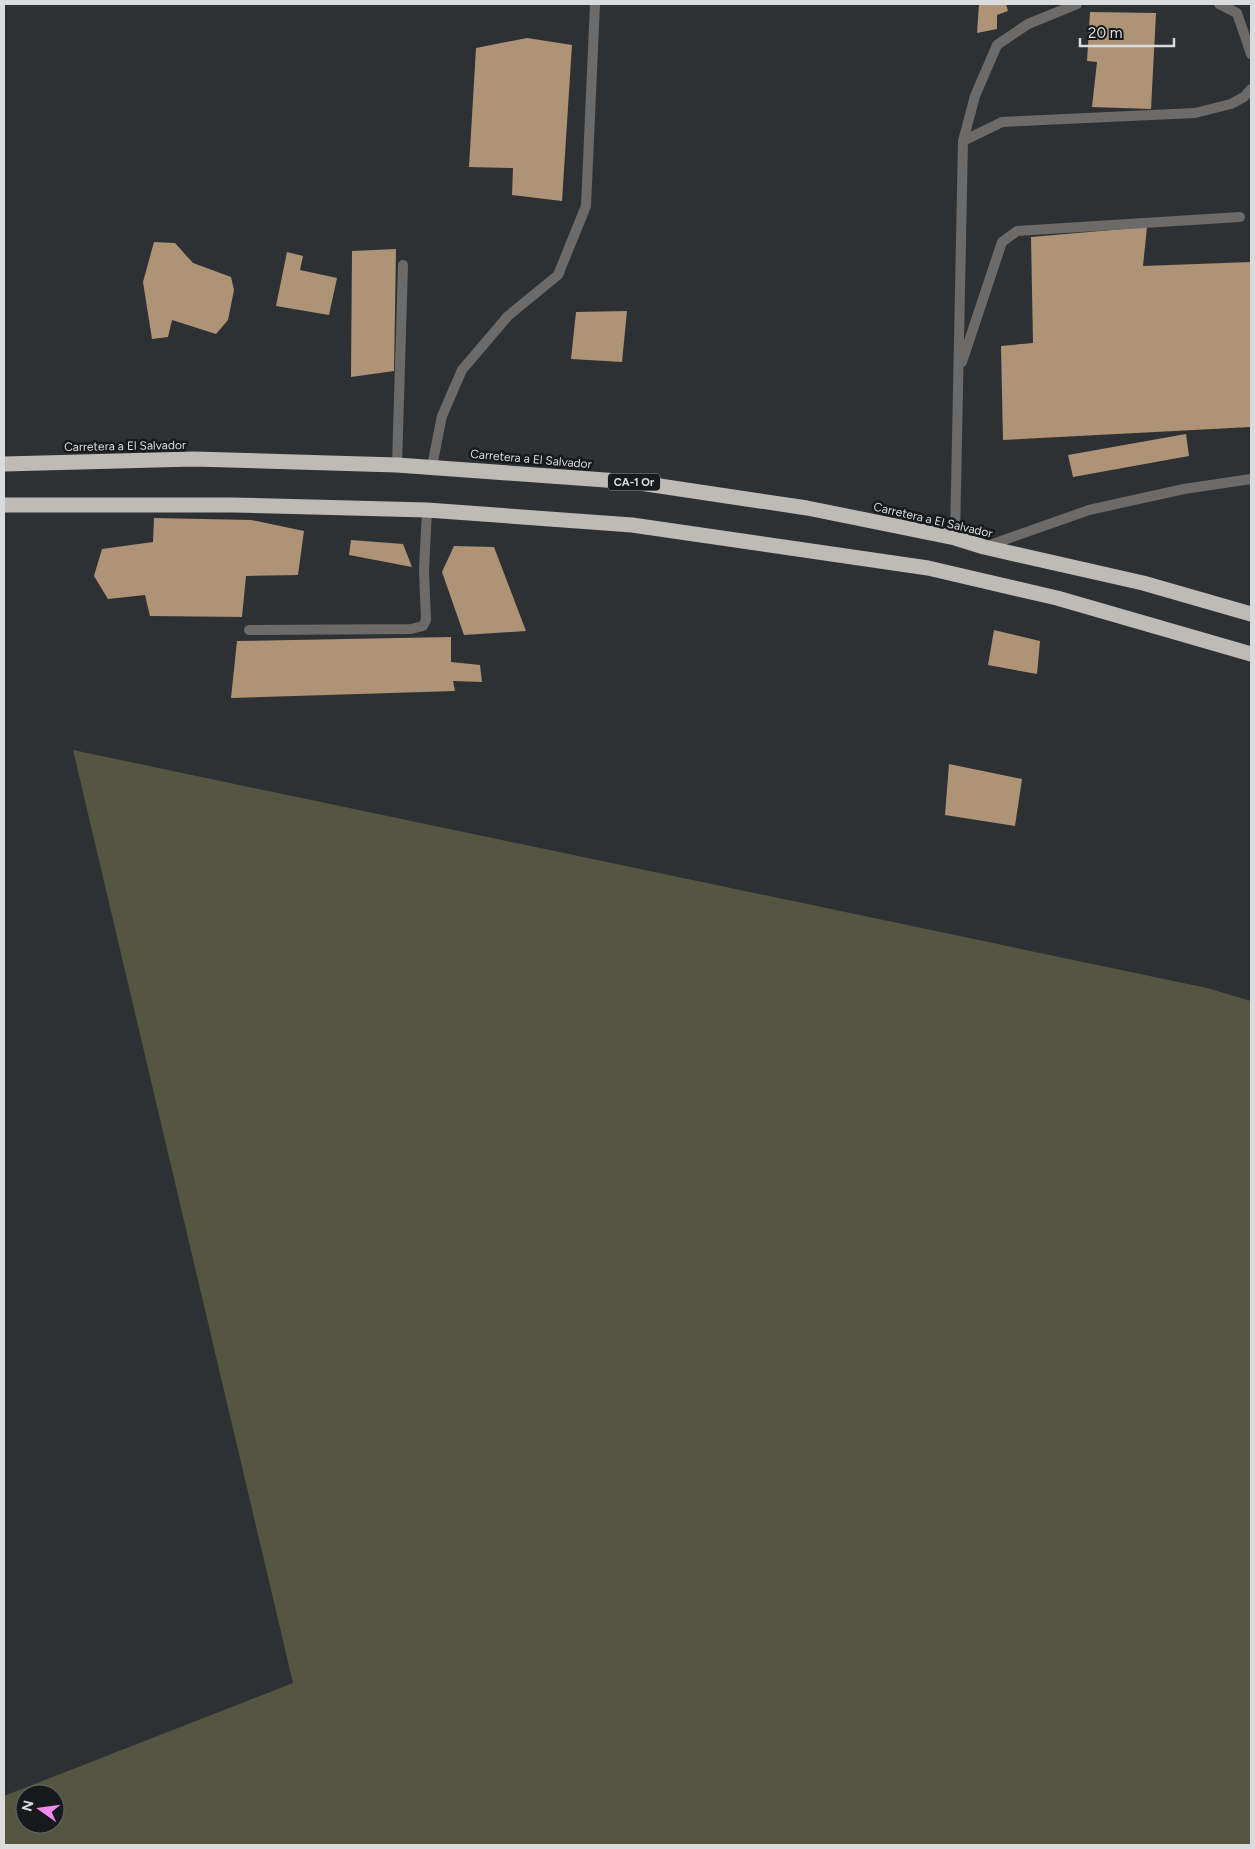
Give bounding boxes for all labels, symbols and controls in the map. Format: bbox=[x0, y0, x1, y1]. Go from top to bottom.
scale bar bbox=[1080, 15, 1174, 47]
text: 20 m bbox=[1088, 24, 1122, 42]
street label: Carretera a El Salvador bbox=[64, 438, 186, 454]
street label: Carretera a El Salvador bbox=[470, 447, 592, 471]
road number: CA-1 Or bbox=[608, 474, 660, 491]
street label: Carretera a El Salvador bbox=[872, 499, 994, 541]
north arrow bbox=[15, 1784, 65, 1834]
text: N bbox=[18, 1799, 37, 1813]

